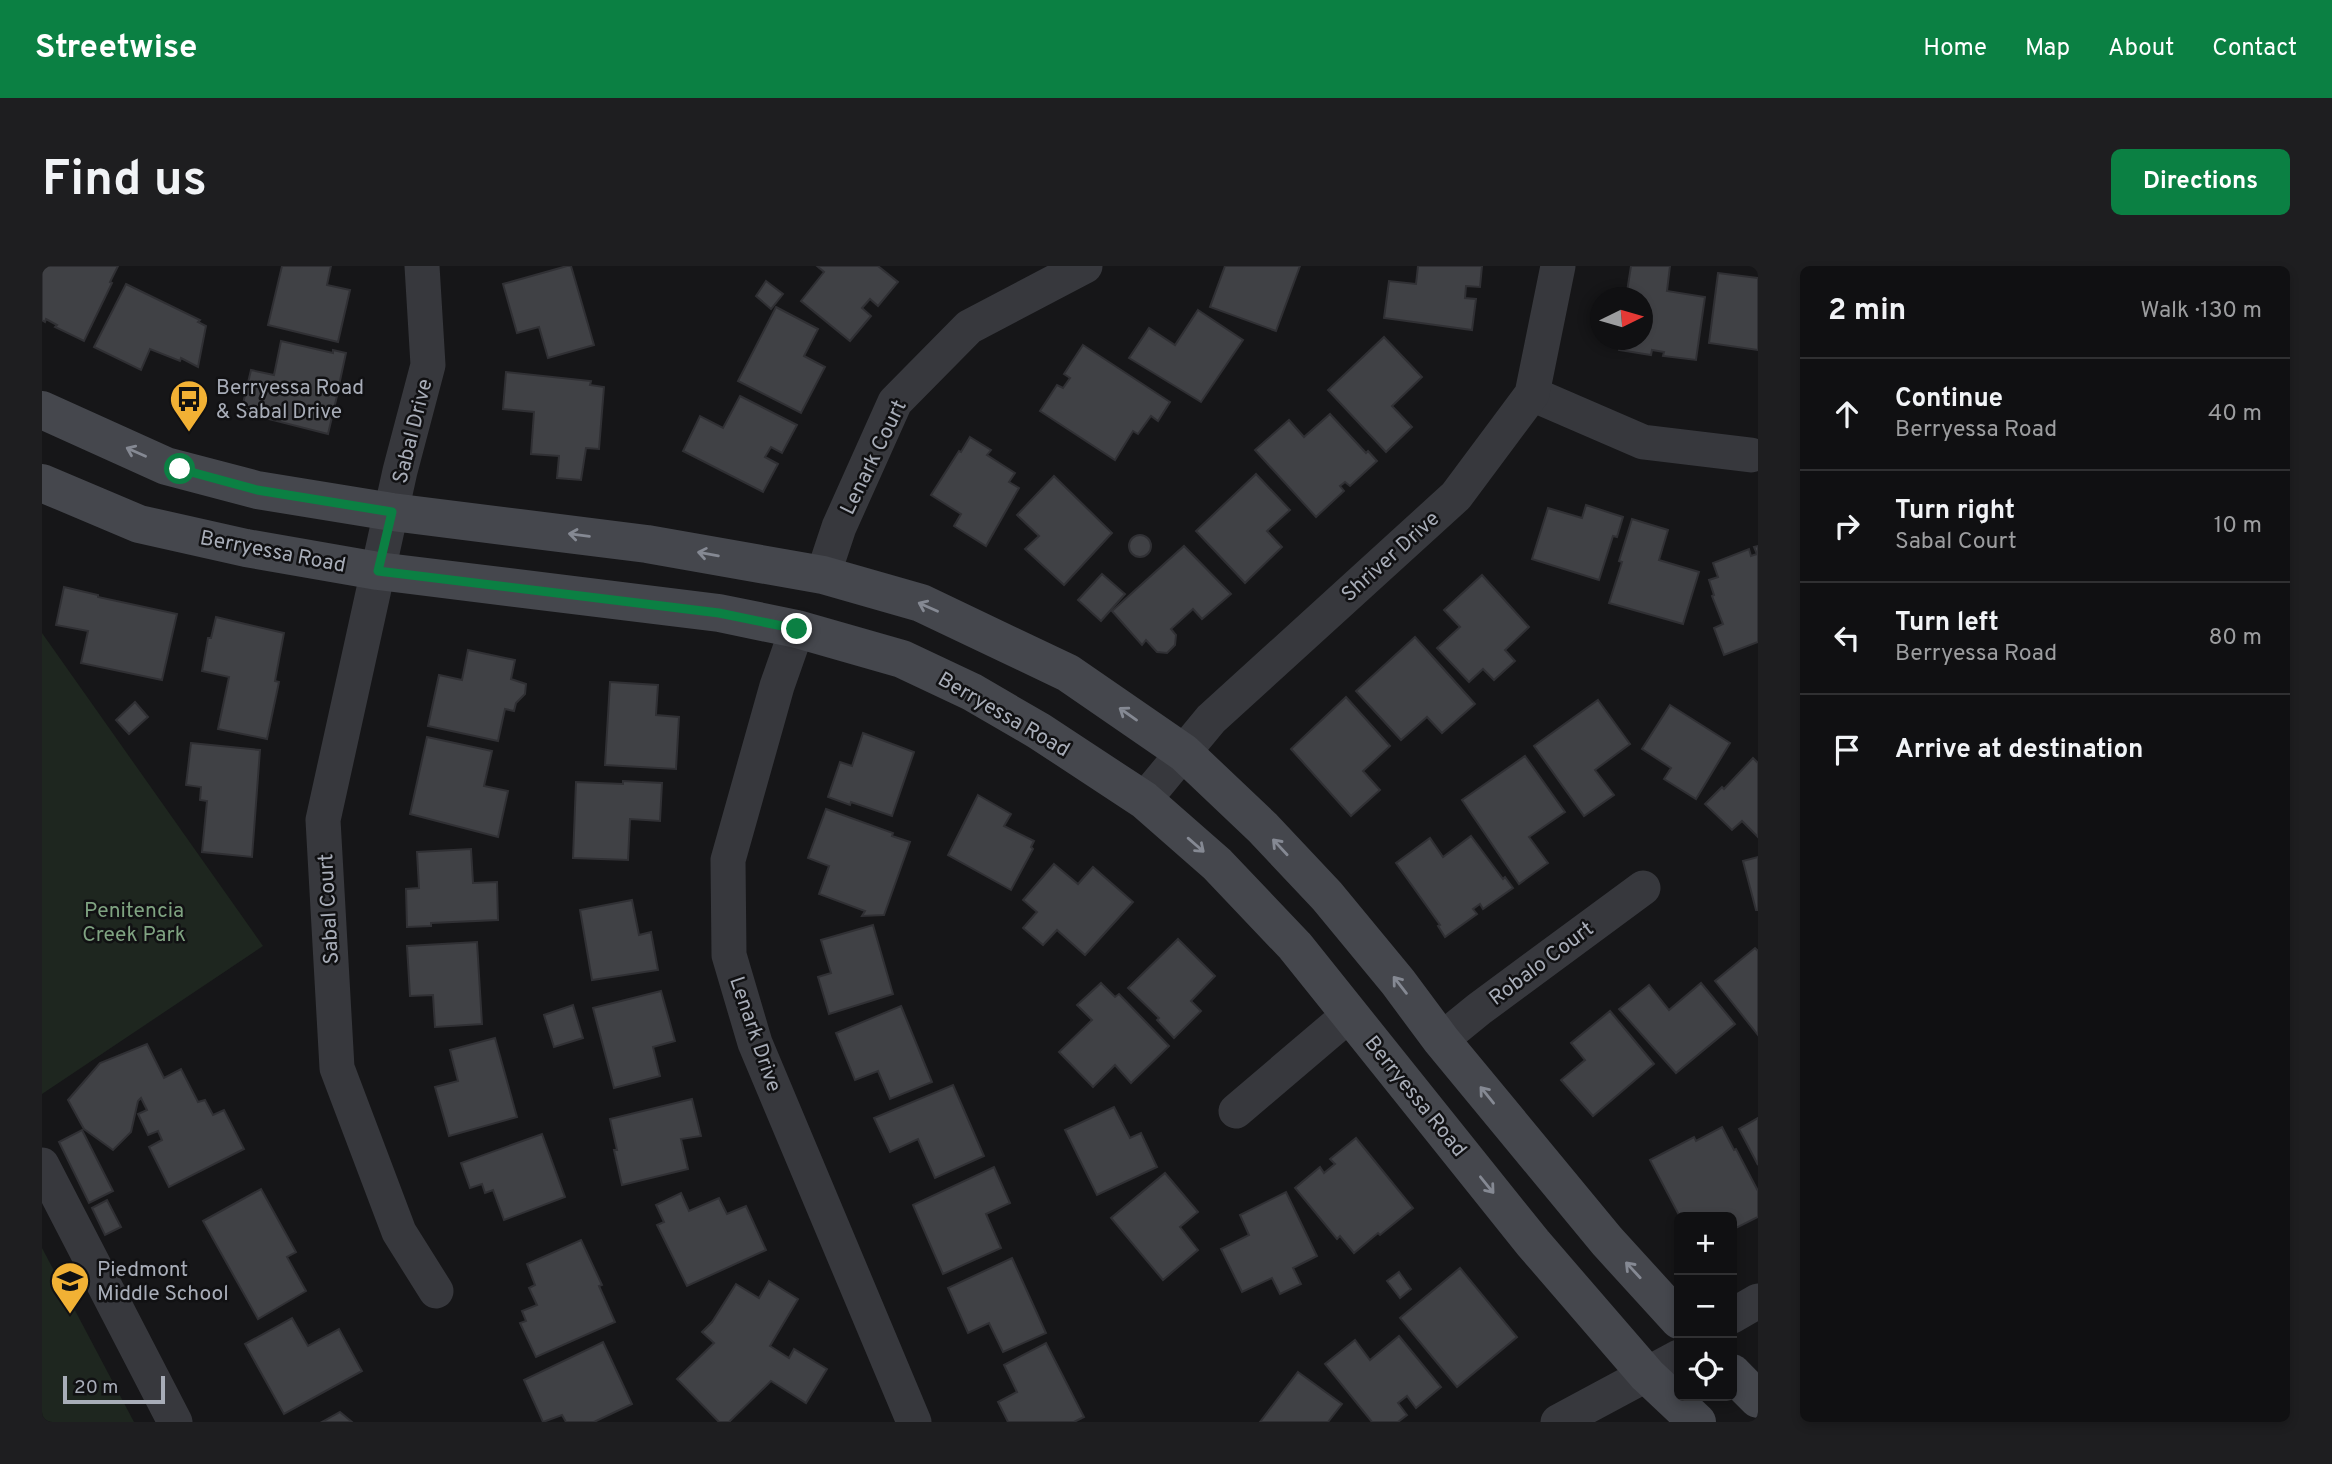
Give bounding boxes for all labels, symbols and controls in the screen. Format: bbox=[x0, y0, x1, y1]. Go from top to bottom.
text: Streetwise bbox=[35, 28, 197, 70]
text: Home bbox=[1923, 34, 1987, 64]
text: Map bbox=[2025, 34, 2070, 64]
text: About bbox=[2108, 34, 2174, 64]
text: Contact bbox=[2212, 34, 2297, 64]
button: Directions bbox=[2111, 149, 2290, 215]
text: Find us bbox=[42, 151, 207, 213]
north arrow bbox=[1590, 287, 1653, 350]
text: 2 min bbox=[1828, 293, 1906, 330]
text: Walk · 130 m bbox=[2140, 297, 2262, 326]
place label: Berryessa Road & Sabal Drive bbox=[216, 375, 364, 426]
street label: Sabal Drive bbox=[387, 376, 439, 487]
bus stop icon: Berryessa Road & Sabal Drive bbox=[168, 378, 210, 433]
text: Continue bbox=[1895, 383, 2003, 416]
icon: ahead bbox=[1828, 395, 1866, 433]
street label: Lenark Court bbox=[835, 396, 914, 520]
text: 40 m bbox=[2208, 400, 2262, 429]
text: Berryessa Road bbox=[1895, 416, 2057, 445]
one-way arrow bbox=[126, 445, 147, 458]
route start bbox=[164, 453, 195, 484]
text: Turn right bbox=[1895, 495, 2015, 528]
street label: Shriver Drive bbox=[1336, 506, 1446, 608]
icon: right bbox=[1828, 507, 1866, 545]
text: 10 m bbox=[2214, 512, 2262, 541]
street label: Berryessa Road bbox=[197, 525, 348, 580]
text: Sabal Court bbox=[1895, 528, 2017, 557]
one-way arrow bbox=[568, 529, 591, 542]
one-way arrow bbox=[697, 547, 720, 560]
one-way arrow bbox=[918, 600, 940, 613]
text: Turn left bbox=[1895, 607, 1999, 640]
route end bbox=[781, 613, 812, 644]
icon: left bbox=[1828, 619, 1866, 657]
text: 80 m bbox=[2209, 624, 2262, 653]
text: Berryessa Road bbox=[1895, 640, 2057, 669]
street label: Berryessa Road bbox=[932, 667, 1074, 764]
one-way arrow bbox=[1119, 707, 1138, 721]
icon: arrive bbox=[1828, 731, 1866, 769]
text: Arrive at destination bbox=[1895, 734, 2143, 767]
one-way arrow bbox=[1187, 837, 1205, 853]
one-way arrow bbox=[1272, 838, 1289, 856]
street label: Sabal Court bbox=[313, 853, 346, 965]
park label: Penitencia Creek Park bbox=[82, 898, 186, 949]
street label: Robalo Court bbox=[1484, 916, 1600, 1012]
street label: Lenark Drive bbox=[722, 973, 787, 1096]
one-way arrow bbox=[1393, 977, 1408, 995]
street label: Berryessa Road bbox=[1358, 1031, 1472, 1163]
one-way arrow bbox=[1479, 1087, 1495, 1105]
one-way arrow bbox=[1479, 1176, 1494, 1194]
map controls bbox=[1674, 1212, 1737, 1401]
button: + bbox=[1674, 1212, 1737, 1275]
place label: Piedmont Middle School bbox=[97, 1257, 229, 1308]
school or university icon: Piedmont Middle School bbox=[49, 1260, 91, 1315]
one-way arrow bbox=[1625, 1261, 1641, 1279]
button: − bbox=[1674, 1275, 1737, 1338]
button: locate bbox=[1674, 1338, 1737, 1401]
scale bar bbox=[63, 1373, 164, 1405]
text: 20 m bbox=[74, 1376, 118, 1400]

